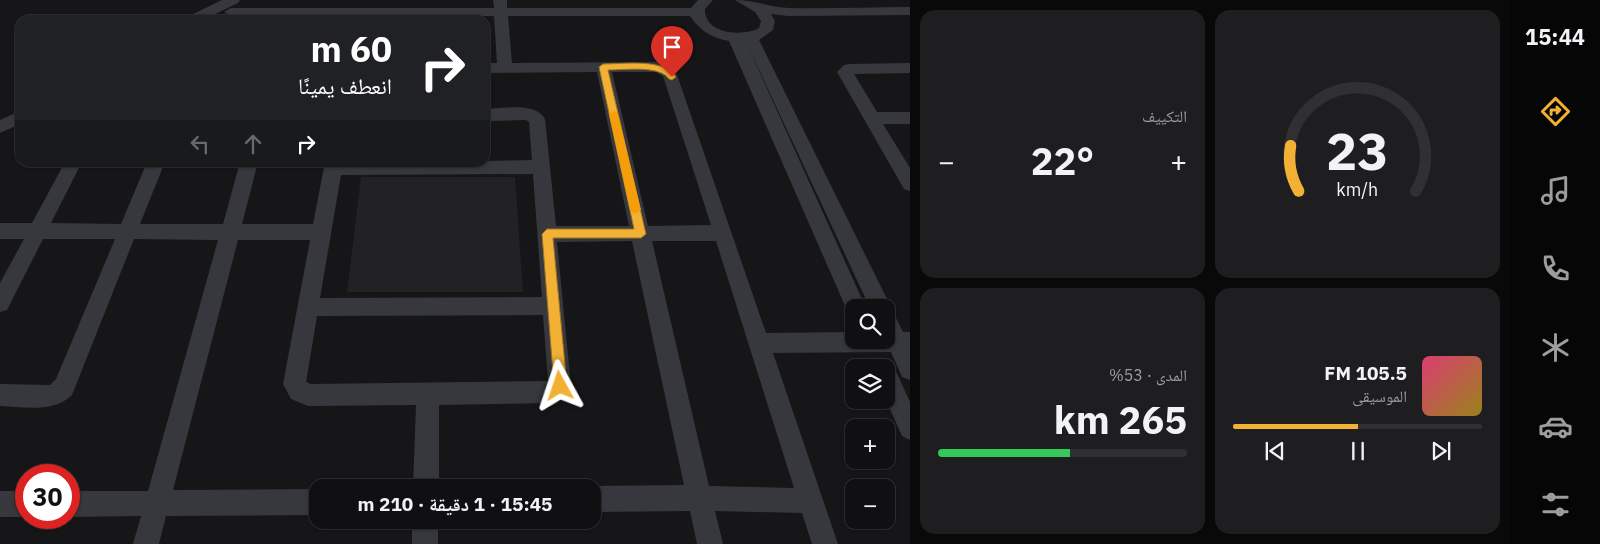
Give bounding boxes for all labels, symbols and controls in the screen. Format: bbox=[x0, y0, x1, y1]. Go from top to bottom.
text: 15:44 bbox=[1525, 22, 1585, 51]
text: 60 m bbox=[310, 26, 392, 72]
pin bbox=[651, 26, 693, 77]
icon: arrive bbox=[658, 33, 686, 61]
icon: right bbox=[410, 35, 475, 100]
text: انعطف يمينًا bbox=[298, 71, 392, 100]
icon: directions bbox=[1538, 94, 1573, 129]
text: التكييف bbox=[1142, 106, 1187, 126]
text: 23 bbox=[1326, 117, 1389, 184]
icon: left bbox=[186, 130, 214, 158]
icon: ahead bbox=[239, 130, 267, 158]
icon: right bbox=[292, 130, 320, 158]
text: 22° bbox=[1031, 136, 1094, 185]
text: − bbox=[938, 143, 955, 180]
text: + bbox=[1170, 143, 1187, 180]
icon: music bbox=[1538, 173, 1573, 208]
text: km/h bbox=[1337, 178, 1379, 201]
icon: phone bbox=[1538, 251, 1573, 286]
map controls bbox=[845, 299, 895, 529]
button: search bbox=[845, 299, 895, 349]
icon: climate bbox=[1538, 330, 1573, 365]
position arrow bbox=[533, 359, 585, 411]
button: layers bbox=[845, 359, 895, 409]
text: 105.5 FM bbox=[1324, 361, 1407, 385]
text: المدى · 53% bbox=[1109, 365, 1187, 385]
text: الموسيقى bbox=[1352, 386, 1407, 406]
text: 265 km bbox=[1054, 395, 1187, 444]
icon: car bbox=[1538, 409, 1573, 444]
button: + bbox=[845, 419, 895, 469]
icon: previous bbox=[1261, 437, 1289, 465]
icon: pause bbox=[1344, 437, 1372, 465]
icon: next bbox=[1427, 437, 1455, 465]
speed limit sign: 30 bbox=[15, 464, 80, 529]
button: − bbox=[845, 479, 895, 529]
icon: filters bbox=[1538, 487, 1573, 522]
text: 15:45 · 1 دقيقة · 210 m bbox=[358, 492, 552, 516]

